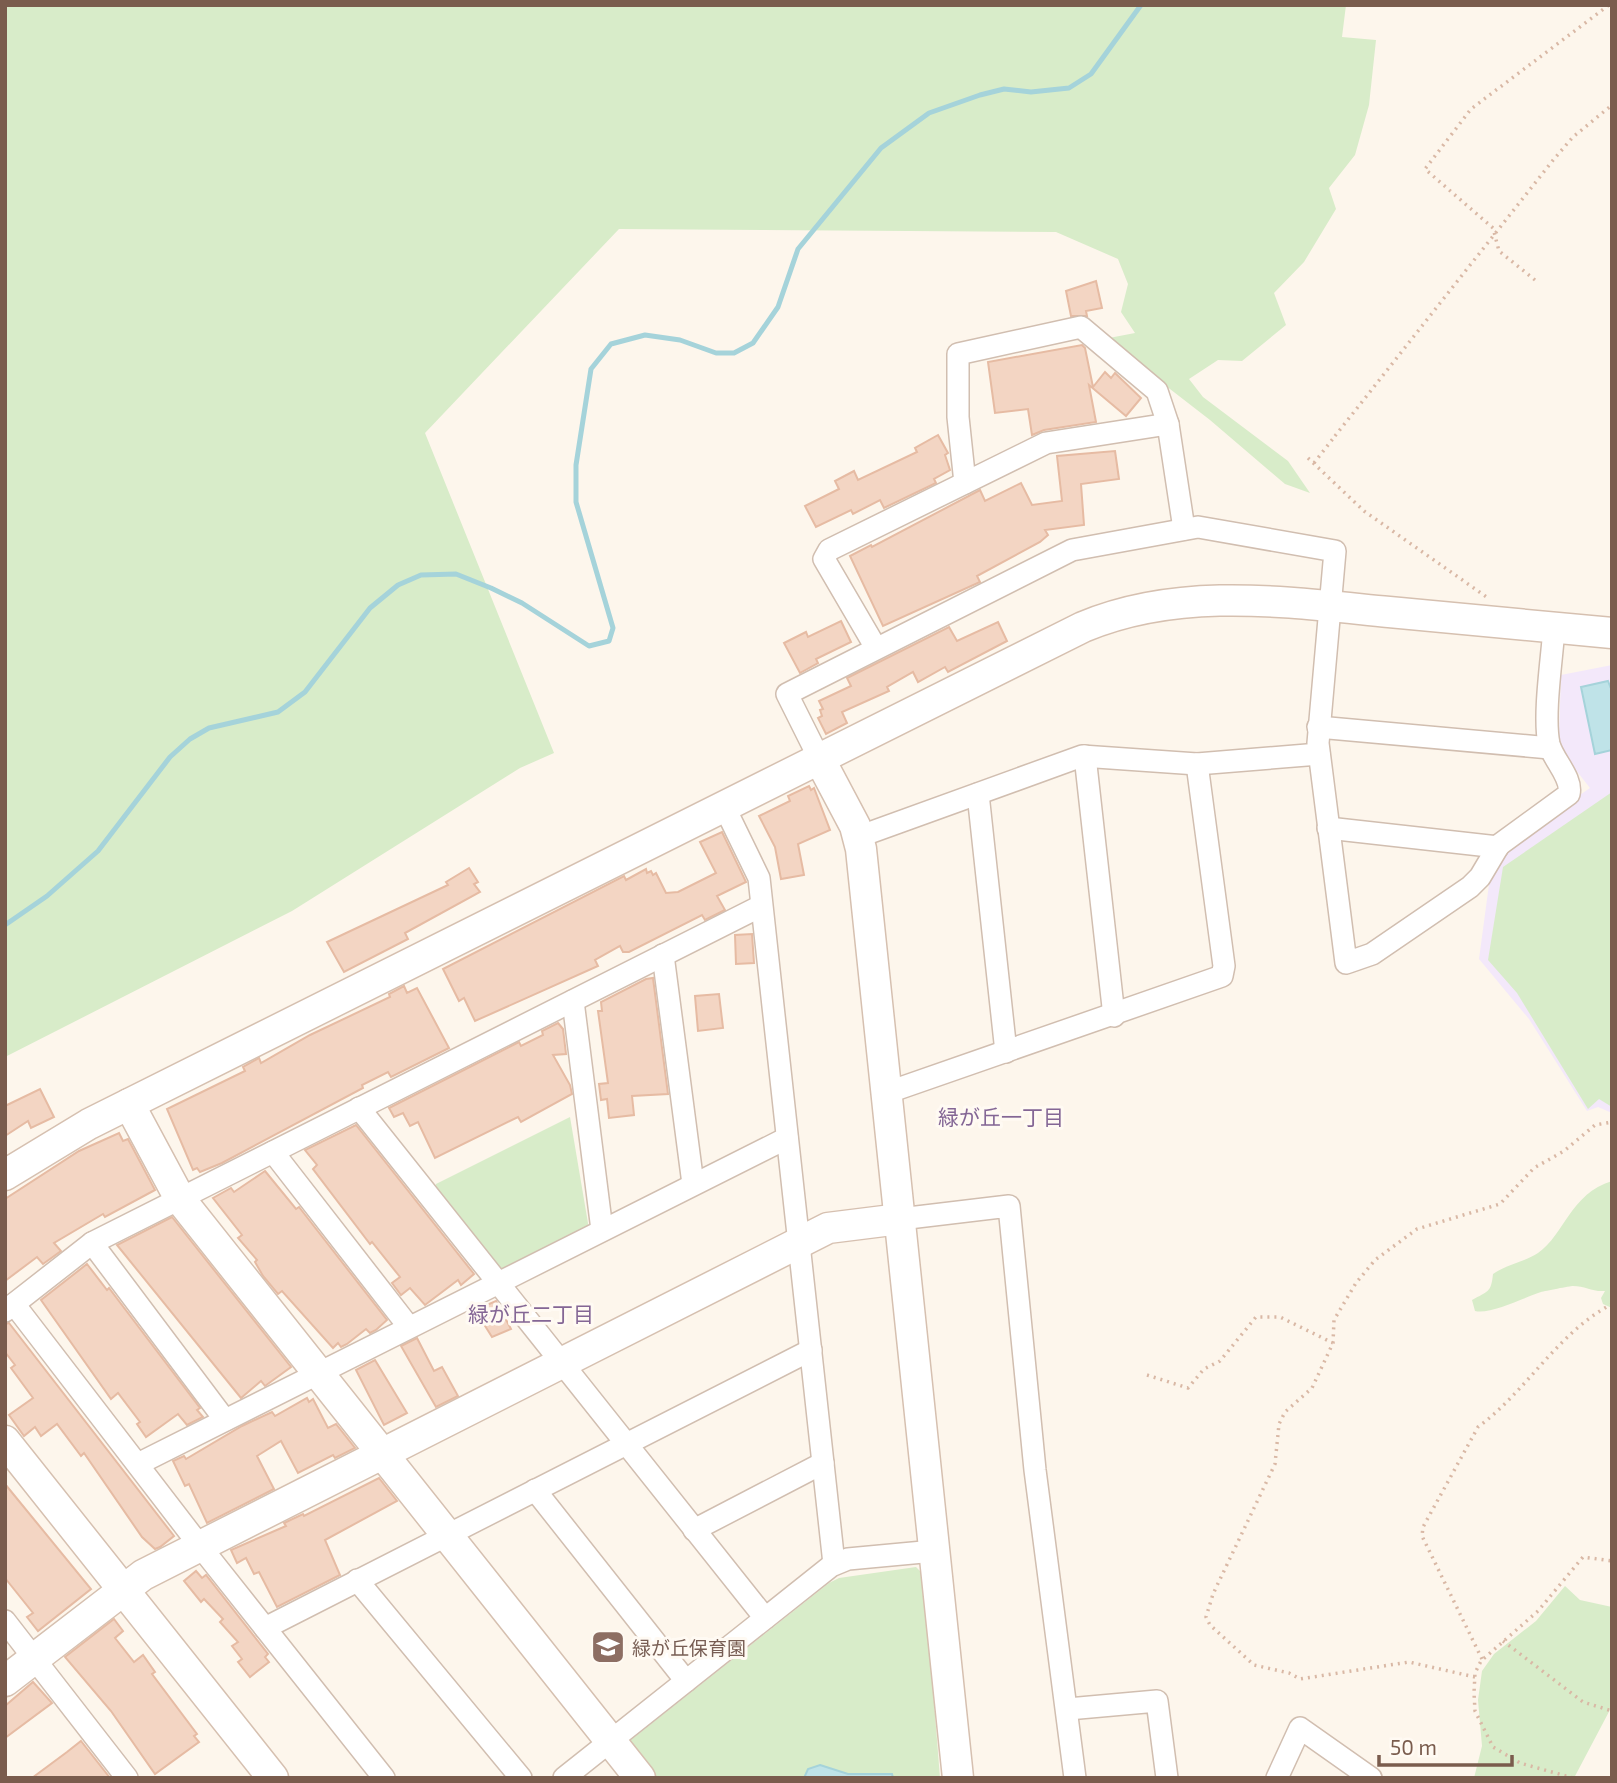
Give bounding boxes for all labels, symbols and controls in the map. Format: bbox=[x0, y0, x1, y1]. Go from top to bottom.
district label: 緑が丘一丁目 bbox=[938, 1104, 1064, 1129]
district label: 緑が丘二丁目 bbox=[468, 1301, 594, 1326]
school or university icon: 緑が丘保育園 bbox=[589, 1628, 627, 1666]
place label: 緑が丘保育園 bbox=[632, 1636, 746, 1659]
scale bar bbox=[1379, 1724, 1512, 1768]
text: 50 m bbox=[1390, 1734, 1437, 1759]

